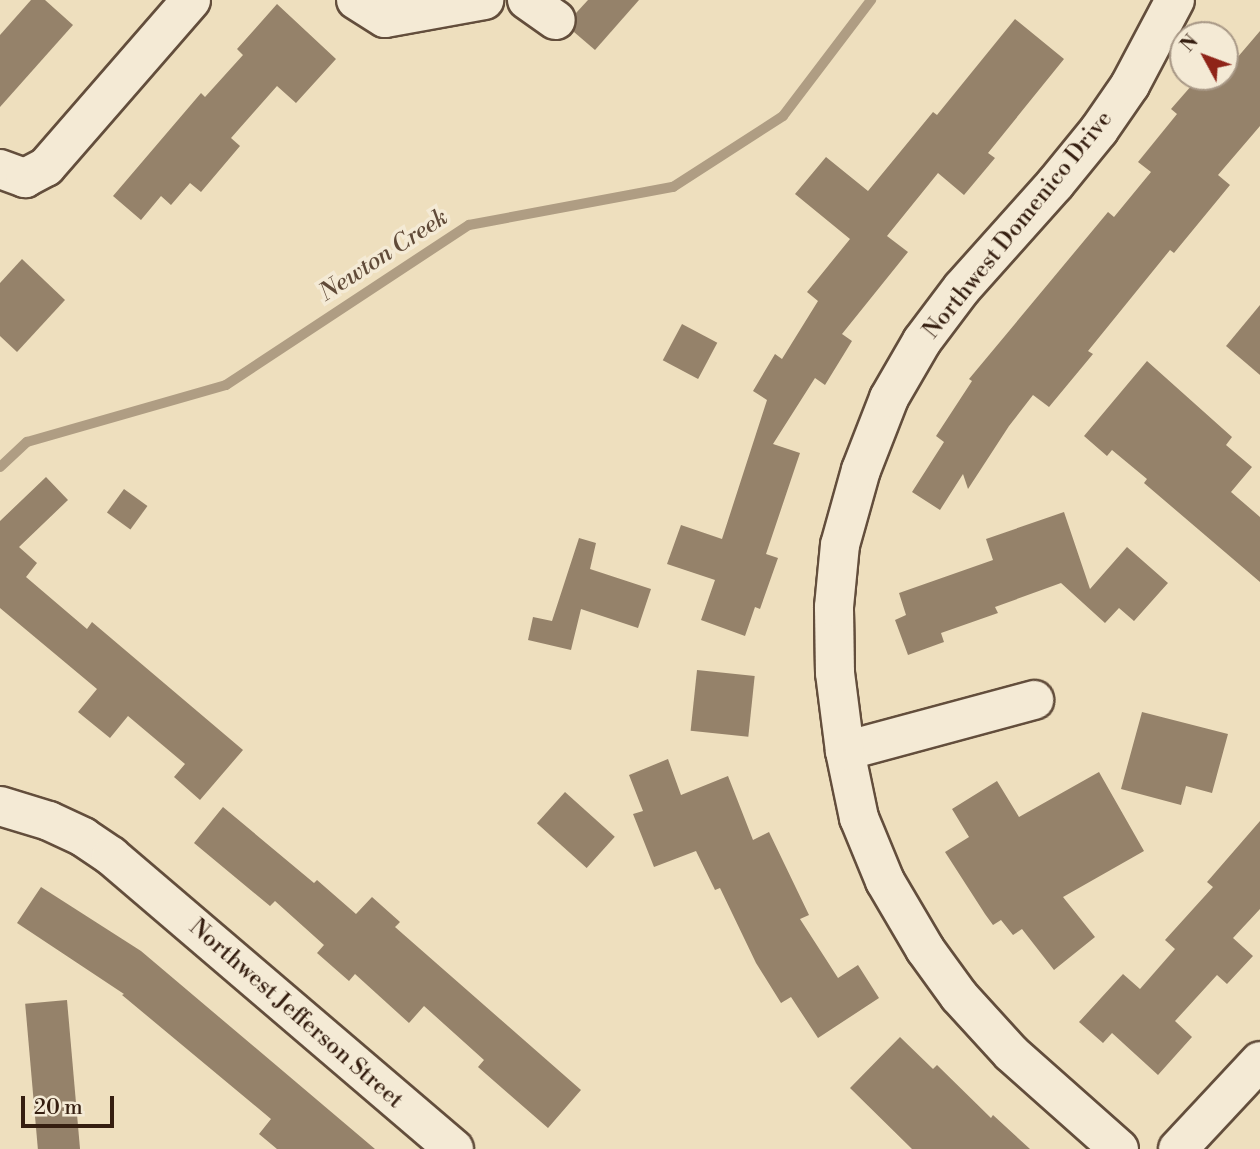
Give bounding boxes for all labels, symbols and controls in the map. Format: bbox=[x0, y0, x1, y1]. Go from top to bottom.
north arrow bbox=[1169, 21, 1239, 91]
text: N bbox=[1176, 30, 1204, 57]
street label: Northwest Domenico Drive bbox=[918, 106, 1118, 344]
water label: Newton Creek bbox=[314, 204, 454, 308]
street label: Northwest Jefferson Street bbox=[183, 914, 409, 1114]
scale bar bbox=[24, 1082, 117, 1126]
text: 20 m bbox=[34, 1095, 83, 1121]

